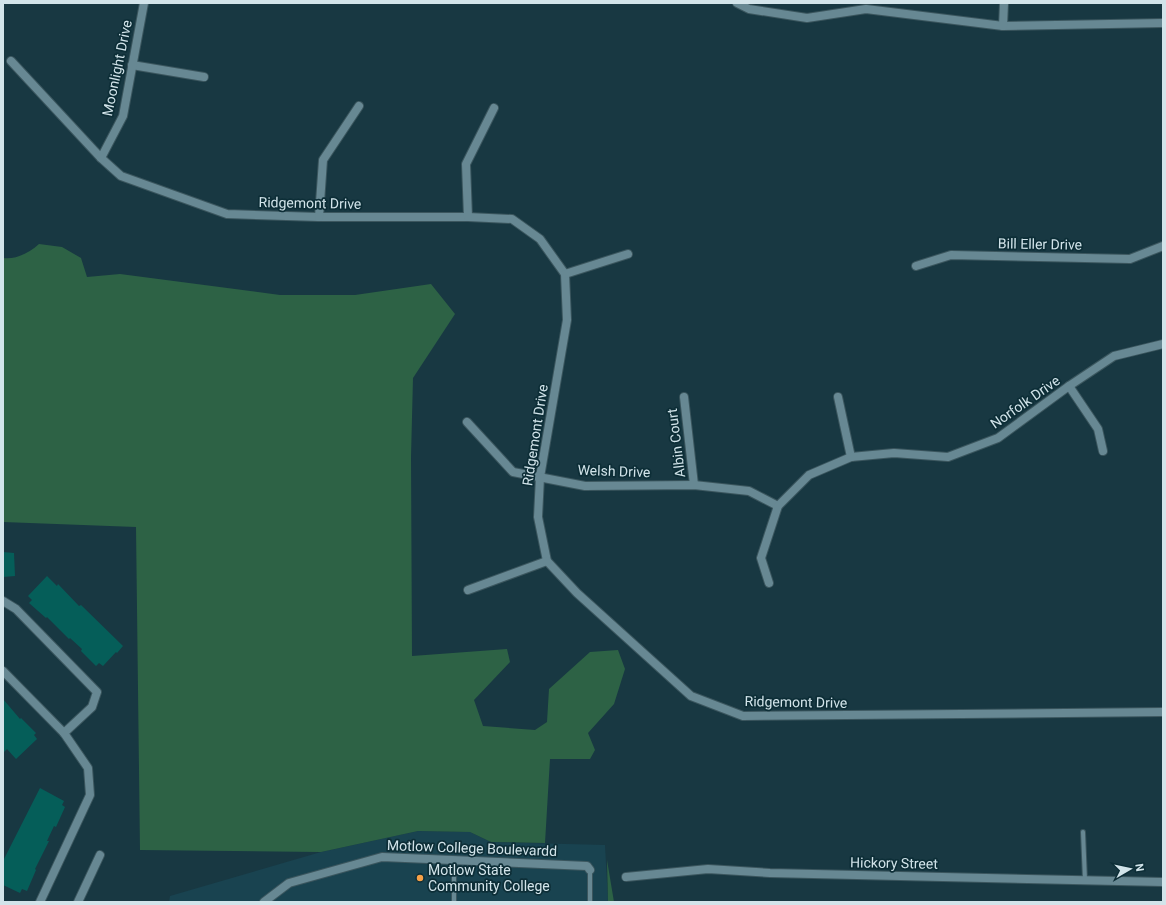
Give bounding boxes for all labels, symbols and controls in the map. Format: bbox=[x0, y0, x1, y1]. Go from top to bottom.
street label: Moonlight Drive bbox=[99, 18, 135, 118]
street label: Ridgemont Drive bbox=[259, 194, 361, 212]
street label: Bill Eller Drive bbox=[998, 235, 1082, 253]
street label: Norfolk Drive bbox=[987, 372, 1063, 432]
street label: Ridgemont Drive bbox=[519, 383, 551, 487]
street label: Albin Court bbox=[664, 407, 688, 478]
street label: Welsh Drive bbox=[577, 462, 651, 480]
street label: Ridgemont Drive bbox=[745, 693, 847, 711]
street label: Motlow College Boulevardd bbox=[387, 837, 557, 859]
north arrow bbox=[1110, 849, 1150, 889]
street label: Hickory Street bbox=[850, 854, 938, 872]
place label: Motlow State Community College bbox=[428, 862, 550, 894]
text: N bbox=[1132, 863, 1146, 873]
marker: Motlow State Community College bbox=[415, 873, 425, 883]

